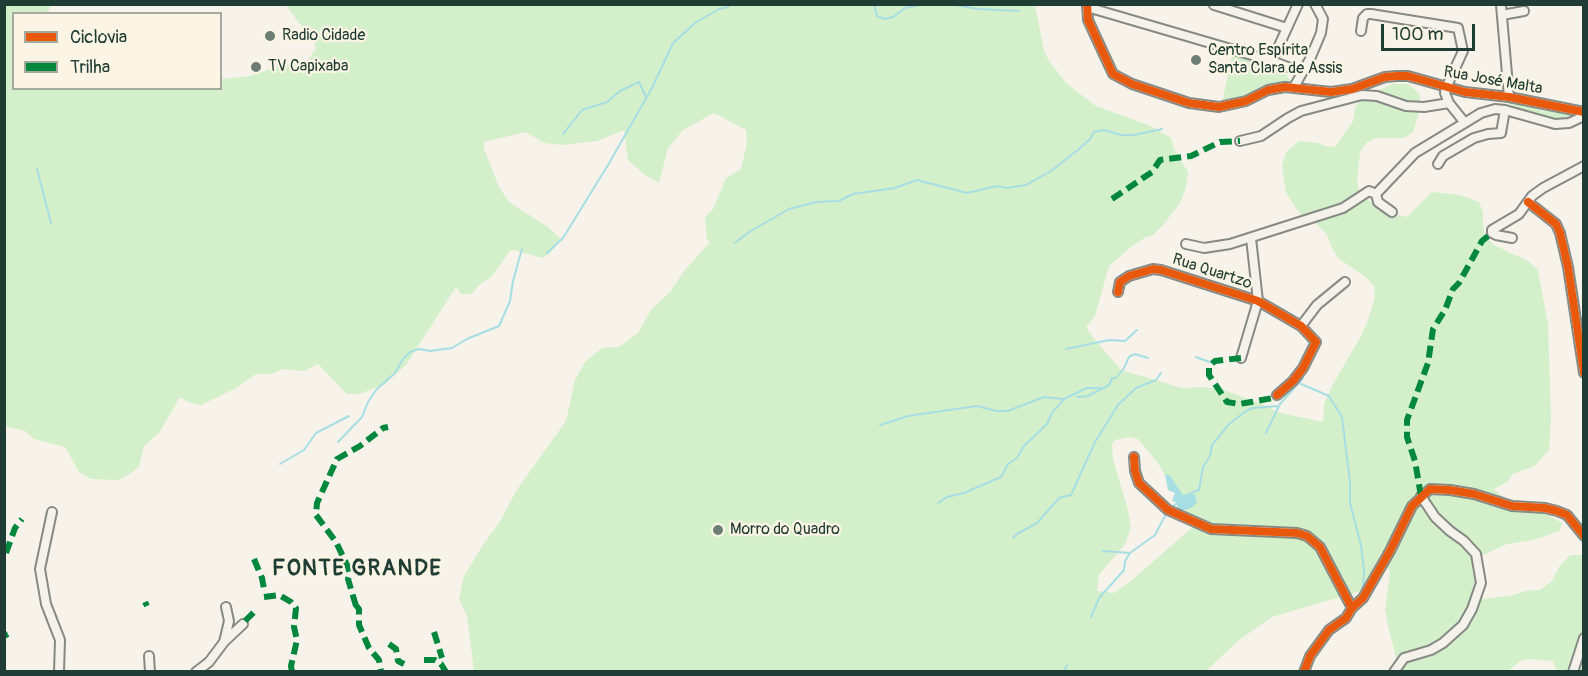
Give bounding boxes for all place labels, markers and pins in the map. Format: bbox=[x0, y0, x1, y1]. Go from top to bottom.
place label: Radio Cidade bbox=[282, 26, 365, 46]
marker: Radio Cidade bbox=[263, 29, 277, 43]
place label: Centro Espírita Santa Clara de Assis bbox=[1208, 41, 1342, 79]
marker: Centro Espírita Santa Clara de Assis bbox=[1189, 53, 1203, 67]
place label: TV Capixaba bbox=[268, 57, 348, 77]
marker: TV Capixaba bbox=[249, 60, 263, 74]
place label: Morro do Quadro bbox=[730, 520, 840, 540]
marker: Morro do Quadro bbox=[711, 523, 725, 537]

